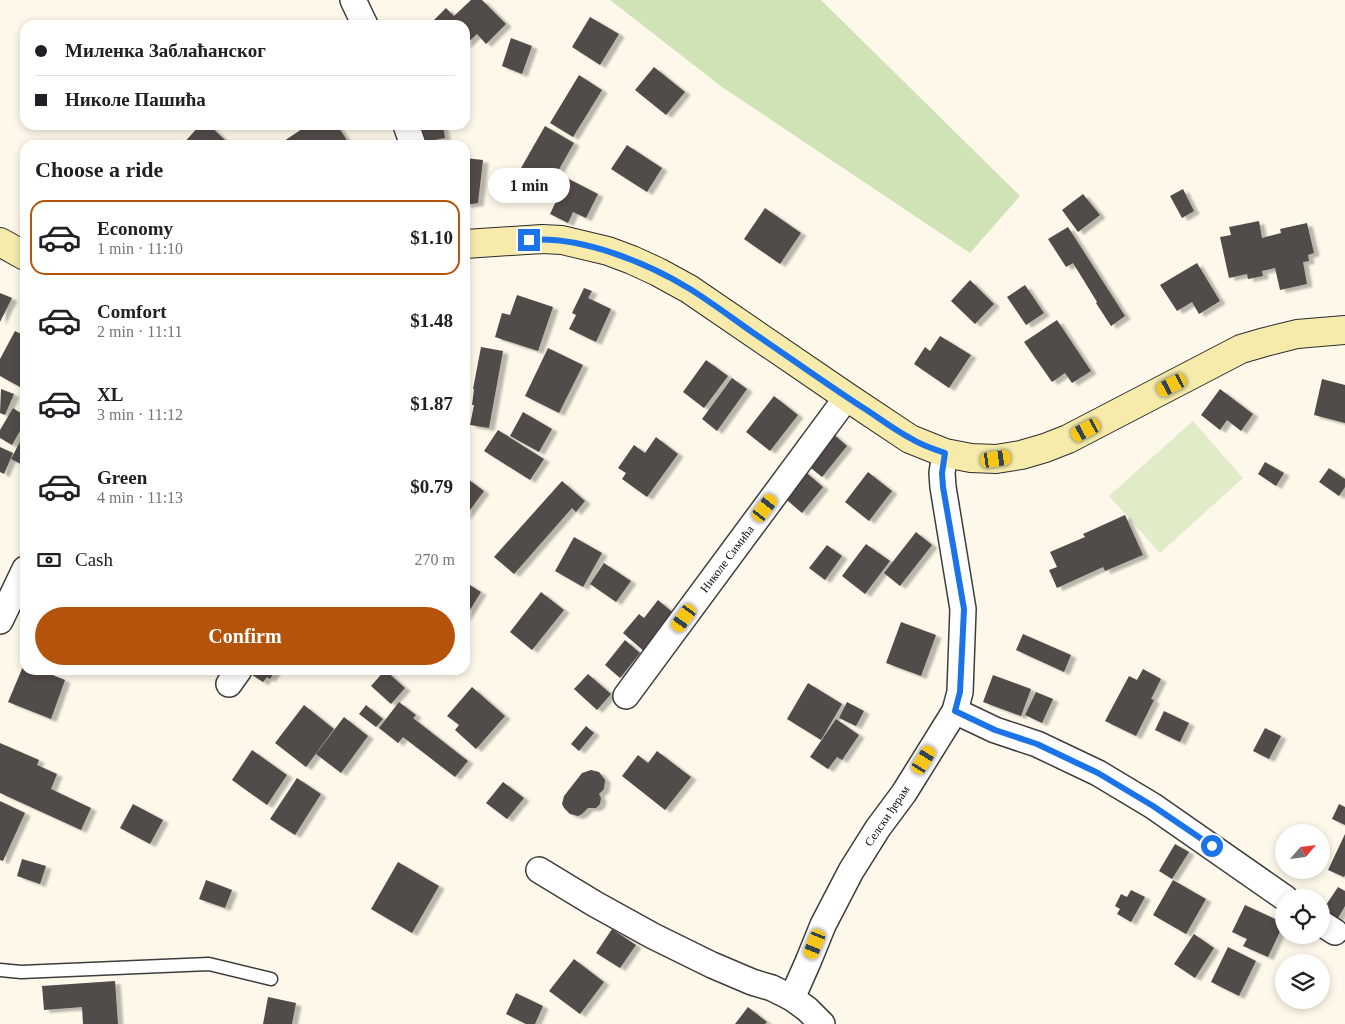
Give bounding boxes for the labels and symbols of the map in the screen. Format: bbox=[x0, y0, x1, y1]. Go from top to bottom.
callout: 1 min bbox=[488, 168, 570, 202]
route end bbox=[518, 229, 540, 251]
car bbox=[1155, 372, 1188, 398]
car bbox=[1069, 416, 1102, 444]
car bbox=[980, 449, 1011, 469]
car bbox=[749, 492, 780, 524]
street label: Николе Симића bbox=[697, 522, 757, 595]
car bbox=[669, 601, 698, 635]
car bbox=[909, 743, 938, 777]
street label: Селски ђерам bbox=[862, 783, 913, 849]
north arrow bbox=[1275, 824, 1330, 879]
route start bbox=[1201, 835, 1223, 857]
car bbox=[802, 927, 827, 961]

